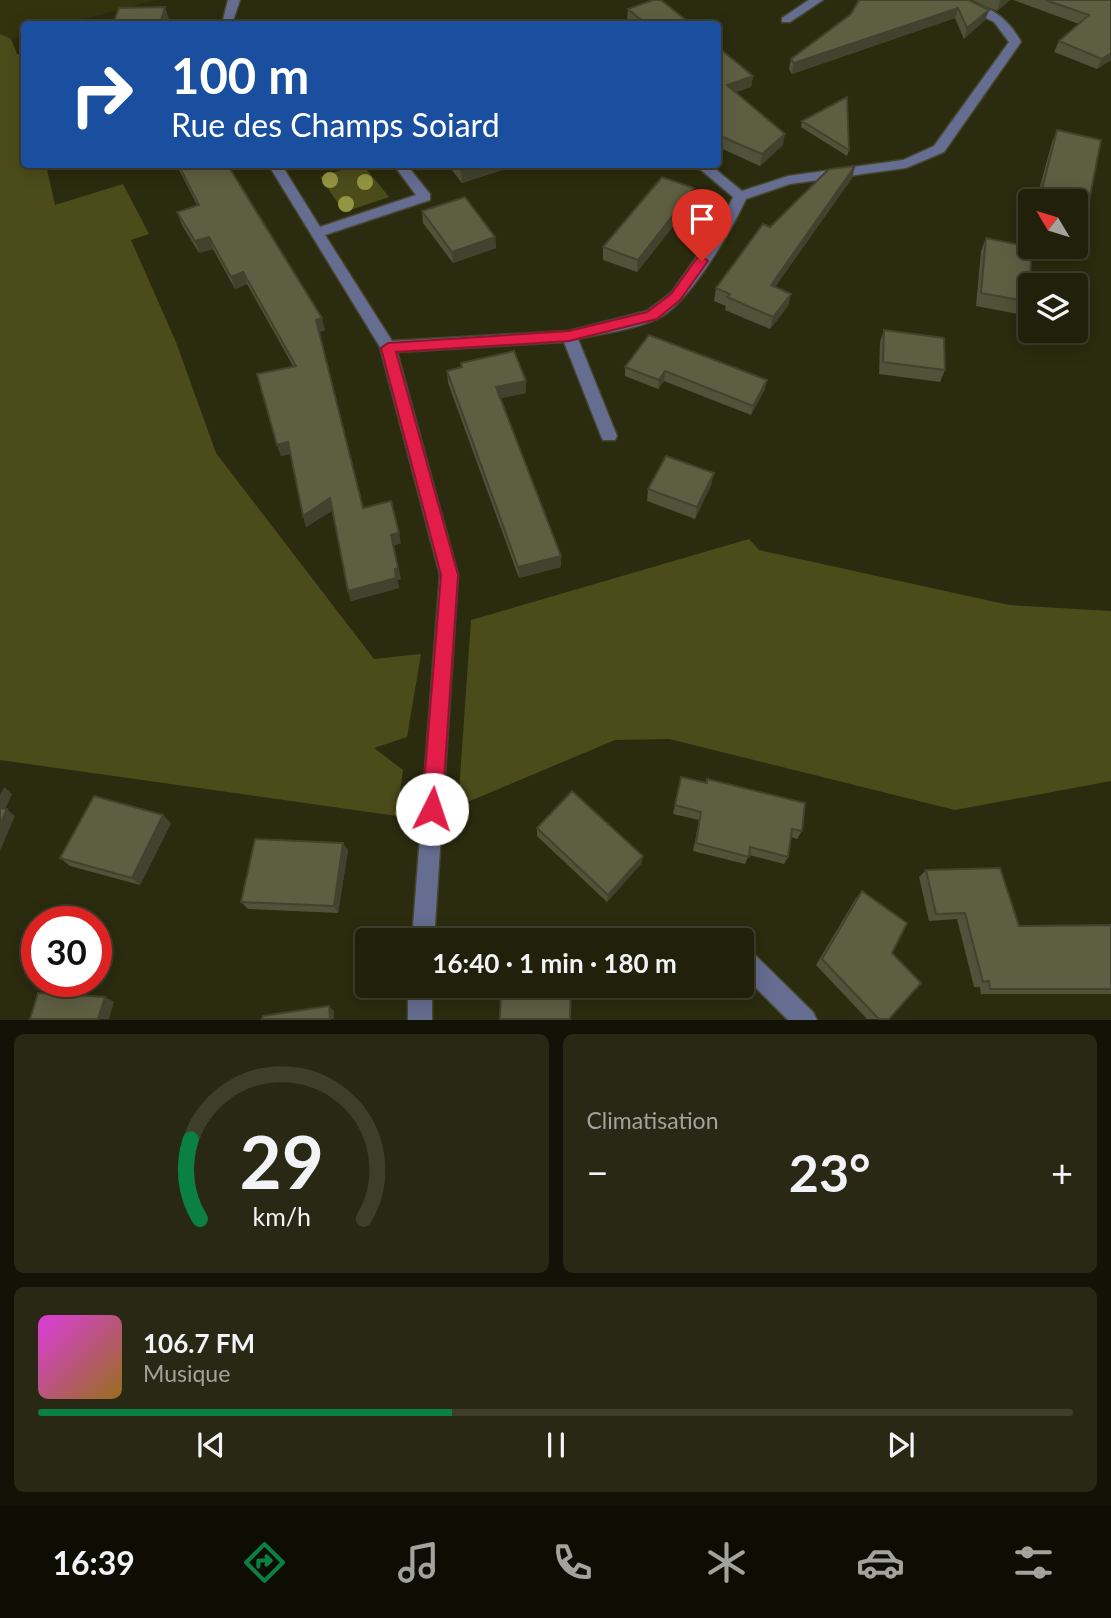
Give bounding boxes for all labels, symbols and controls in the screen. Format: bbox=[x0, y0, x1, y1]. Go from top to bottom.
text: 100 m bbox=[171, 46, 309, 104]
icon: right bbox=[56, 49, 147, 140]
text: Rue des Champs Soiard bbox=[171, 105, 500, 144]
pin bbox=[672, 189, 732, 261]
north arrow bbox=[1018, 189, 1088, 259]
map controls bbox=[1018, 189, 1088, 343]
icon: arrive bbox=[683, 200, 721, 238]
button: layers bbox=[1018, 273, 1088, 343]
position arrow bbox=[395, 772, 469, 846]
speed limit sign: 30 bbox=[21, 906, 112, 997]
text: 16:40 · 1 min · 180 m bbox=[432, 947, 677, 979]
text: Climatisation bbox=[587, 1106, 718, 1134]
text: 29 bbox=[239, 1118, 323, 1206]
text: 23° bbox=[789, 1141, 871, 1203]
text: − bbox=[587, 1149, 609, 1195]
text: + bbox=[1051, 1149, 1073, 1195]
text: km/h bbox=[252, 1201, 311, 1231]
text: 106.7 FM bbox=[143, 1327, 255, 1359]
text: Musique bbox=[143, 1359, 230, 1387]
icon: previous bbox=[192, 1426, 230, 1464]
icon: pause bbox=[537, 1426, 575, 1464]
icon: next bbox=[882, 1426, 920, 1464]
icon: directions bbox=[240, 1538, 289, 1587]
icon: music bbox=[394, 1538, 443, 1587]
icon: phone bbox=[548, 1538, 597, 1587]
icon: climate bbox=[702, 1538, 751, 1587]
icon: car bbox=[856, 1538, 905, 1587]
icon: filters bbox=[1009, 1538, 1058, 1587]
text: 16:39 bbox=[52, 1543, 135, 1582]

